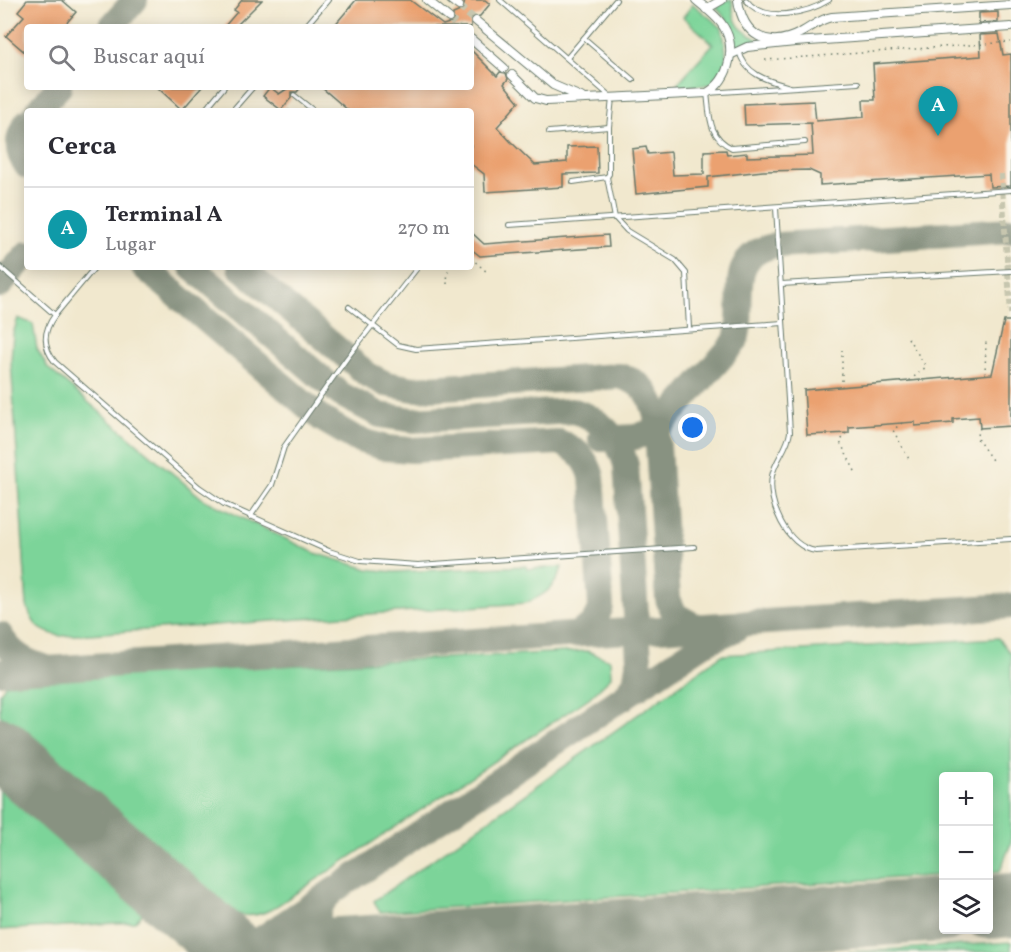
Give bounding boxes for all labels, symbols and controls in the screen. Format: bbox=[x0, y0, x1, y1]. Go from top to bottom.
search box bbox=[24, 24, 474, 90]
icon: search bbox=[45, 41, 78, 74]
text: Buscar aquí bbox=[93, 42, 205, 73]
pin: A bbox=[918, 86, 958, 136]
text: Cerca bbox=[48, 129, 117, 165]
text: Terminal A bbox=[105, 200, 222, 231]
text: A bbox=[60, 215, 75, 243]
text: 270 m bbox=[397, 215, 450, 243]
text: Lugar bbox=[105, 231, 156, 259]
your location bbox=[678, 413, 707, 442]
map controls bbox=[939, 772, 993, 934]
button: + bbox=[939, 772, 993, 826]
button: − bbox=[939, 826, 993, 880]
button: layers bbox=[939, 880, 993, 934]

